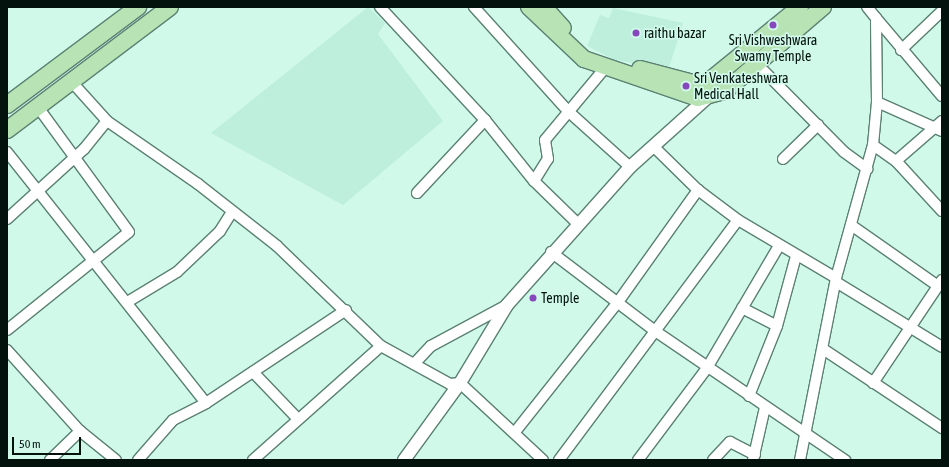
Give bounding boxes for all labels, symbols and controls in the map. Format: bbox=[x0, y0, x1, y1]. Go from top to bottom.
marker: Sri Vishweshwara Swamy Temple bbox=[768, 20, 778, 30]
place label: raithu bazar bbox=[644, 25, 706, 41]
marker: raithu bazar bbox=[631, 28, 641, 38]
place label: Sri Vishweshwara Swamy Temple bbox=[729, 32, 817, 64]
place label: Sri Venkateshwara Medical Hall bbox=[694, 70, 788, 102]
marker: Sri Venkateshwara Medical Hall bbox=[681, 81, 691, 91]
place label: Temple bbox=[541, 290, 579, 306]
marker: Temple bbox=[528, 293, 538, 303]
scale bar bbox=[14, 429, 83, 455]
text: 50 m bbox=[19, 437, 41, 451]

